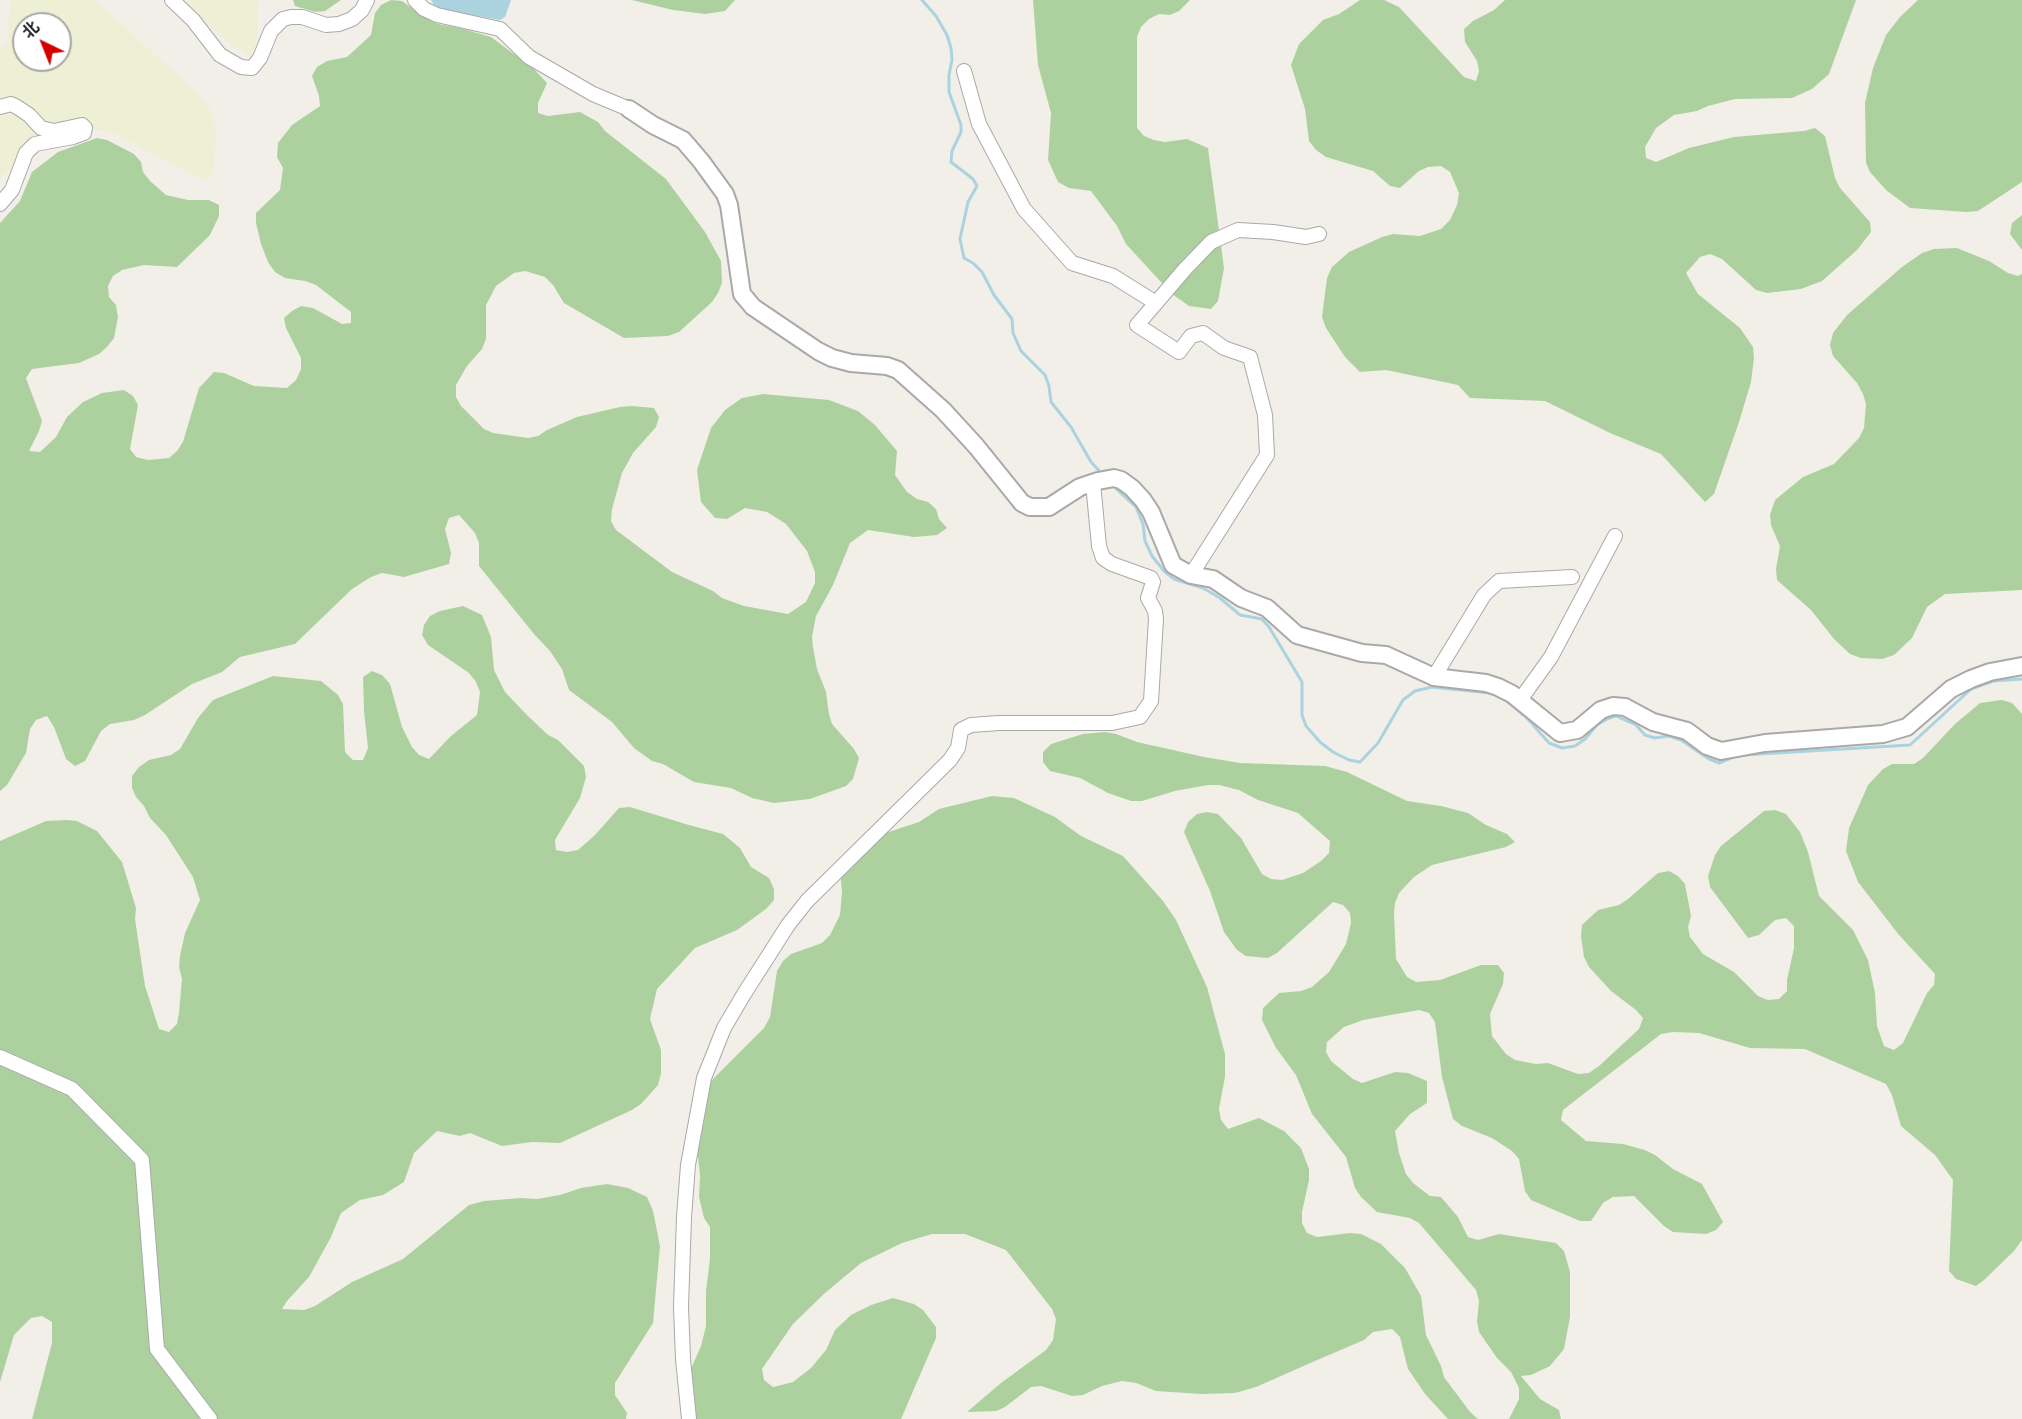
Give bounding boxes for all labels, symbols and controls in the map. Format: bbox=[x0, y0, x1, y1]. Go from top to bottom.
north arrow bbox=[12, 12, 72, 72]
text: 北 bbox=[19, 18, 42, 42]

